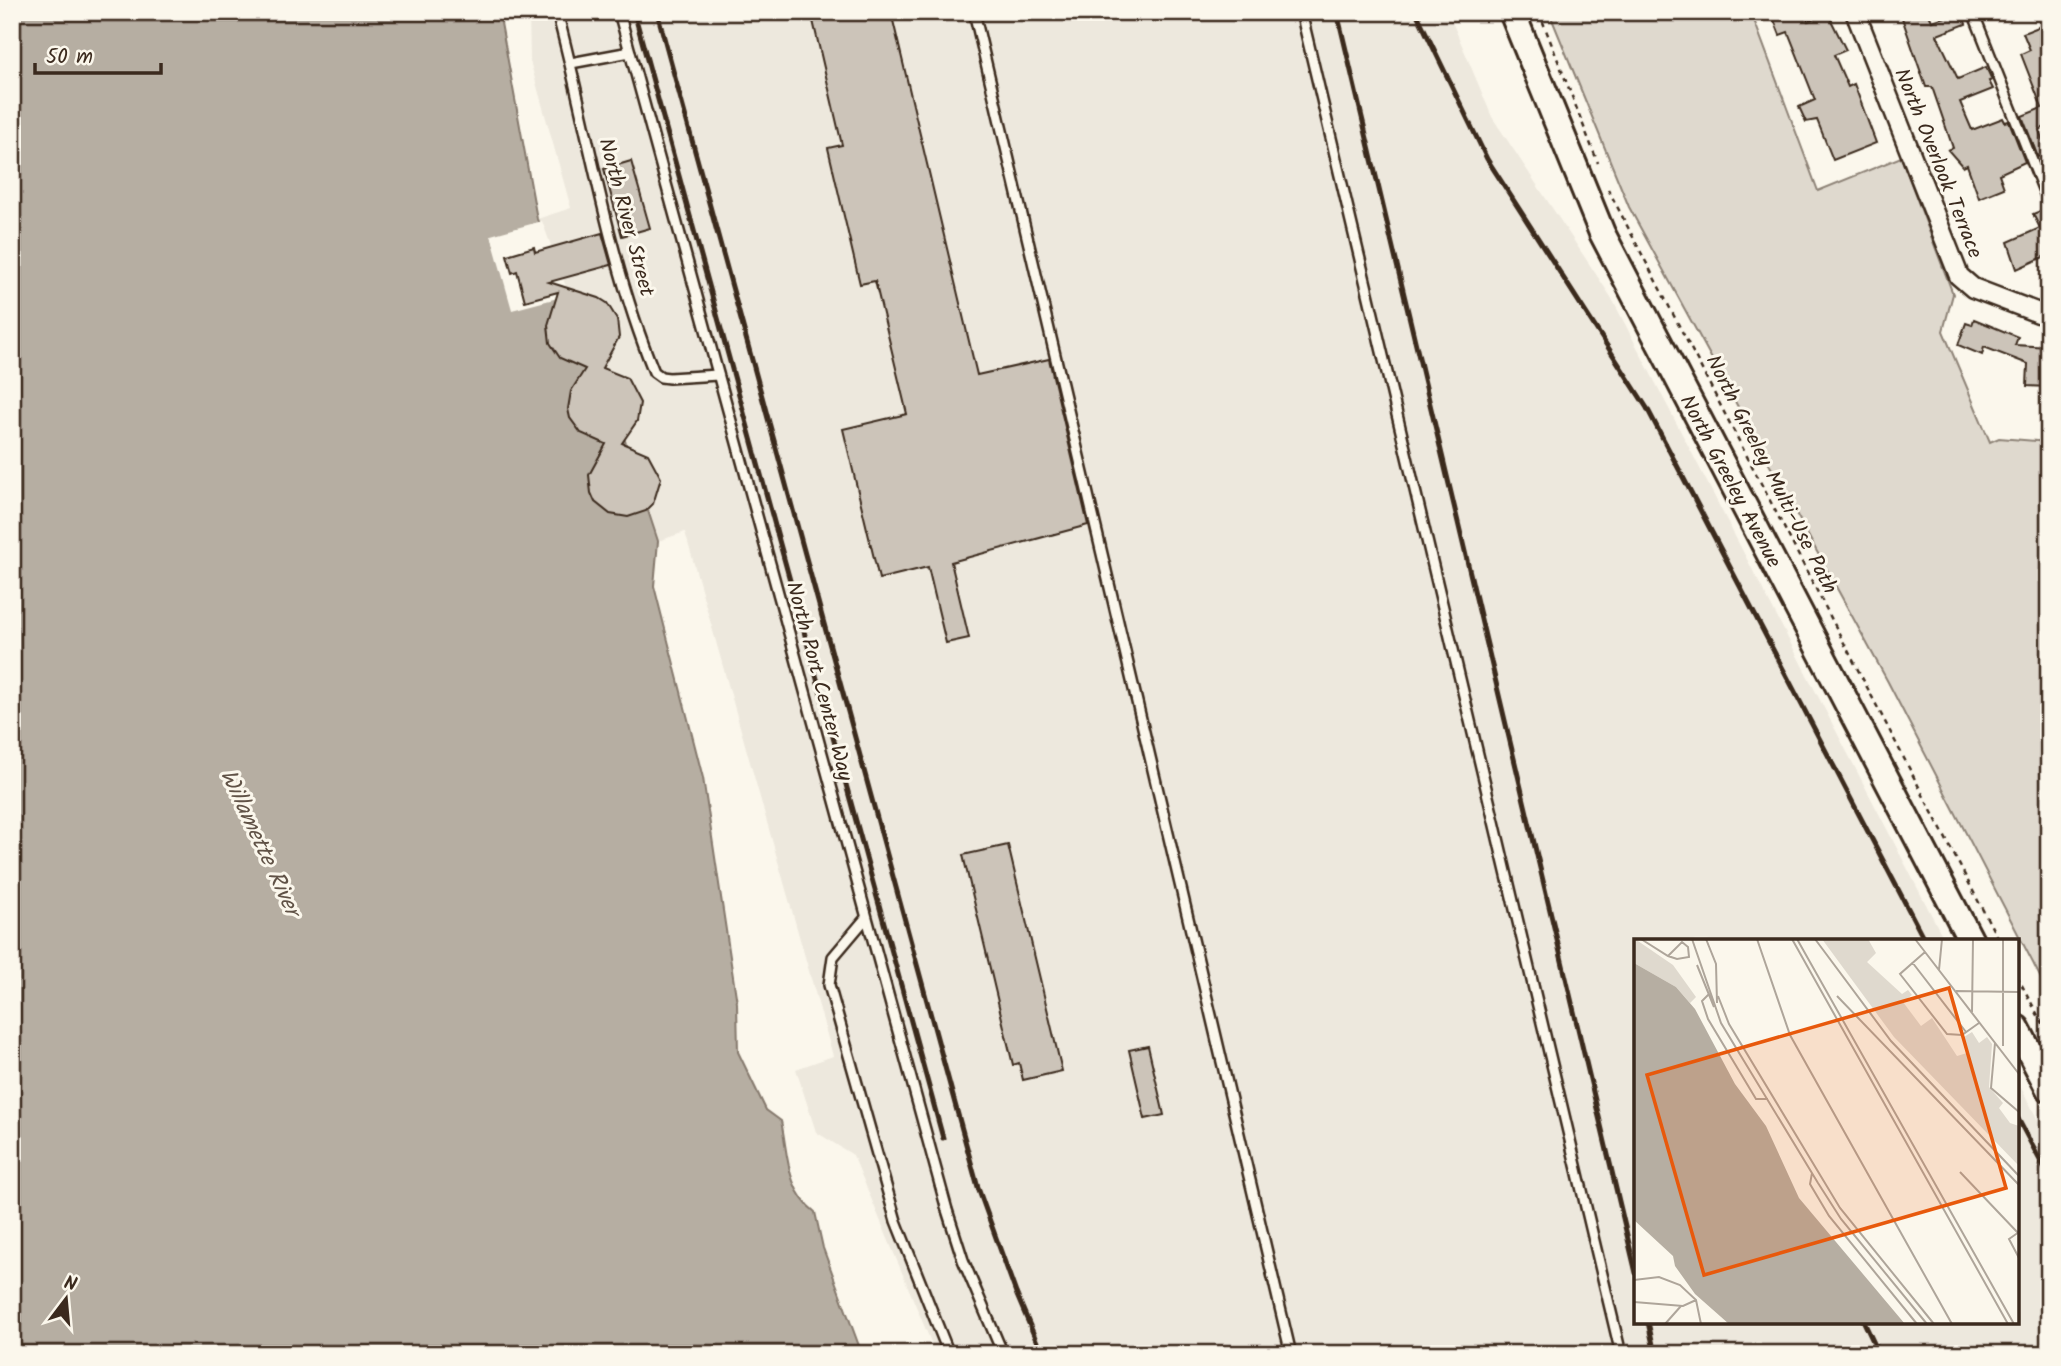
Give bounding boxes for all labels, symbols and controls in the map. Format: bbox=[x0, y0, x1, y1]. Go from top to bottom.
scale bar bbox=[35, 32, 161, 76]
text: 50 m bbox=[46, 41, 93, 74]
street label: North Overlook Terrace bbox=[1884, 64, 1991, 264]
street label: North River Street bbox=[589, 135, 663, 301]
street label: North Greeley Multi-Use Path bbox=[1696, 349, 1845, 600]
street label: North Greeley Avenue bbox=[1670, 389, 1790, 575]
street label: North Port Center Way bbox=[776, 578, 861, 785]
water label: Willamette River bbox=[209, 764, 311, 926]
inset map bbox=[1634, 939, 2019, 1324]
north arrow bbox=[32, 1264, 102, 1334]
text: N bbox=[60, 1269, 80, 1301]

